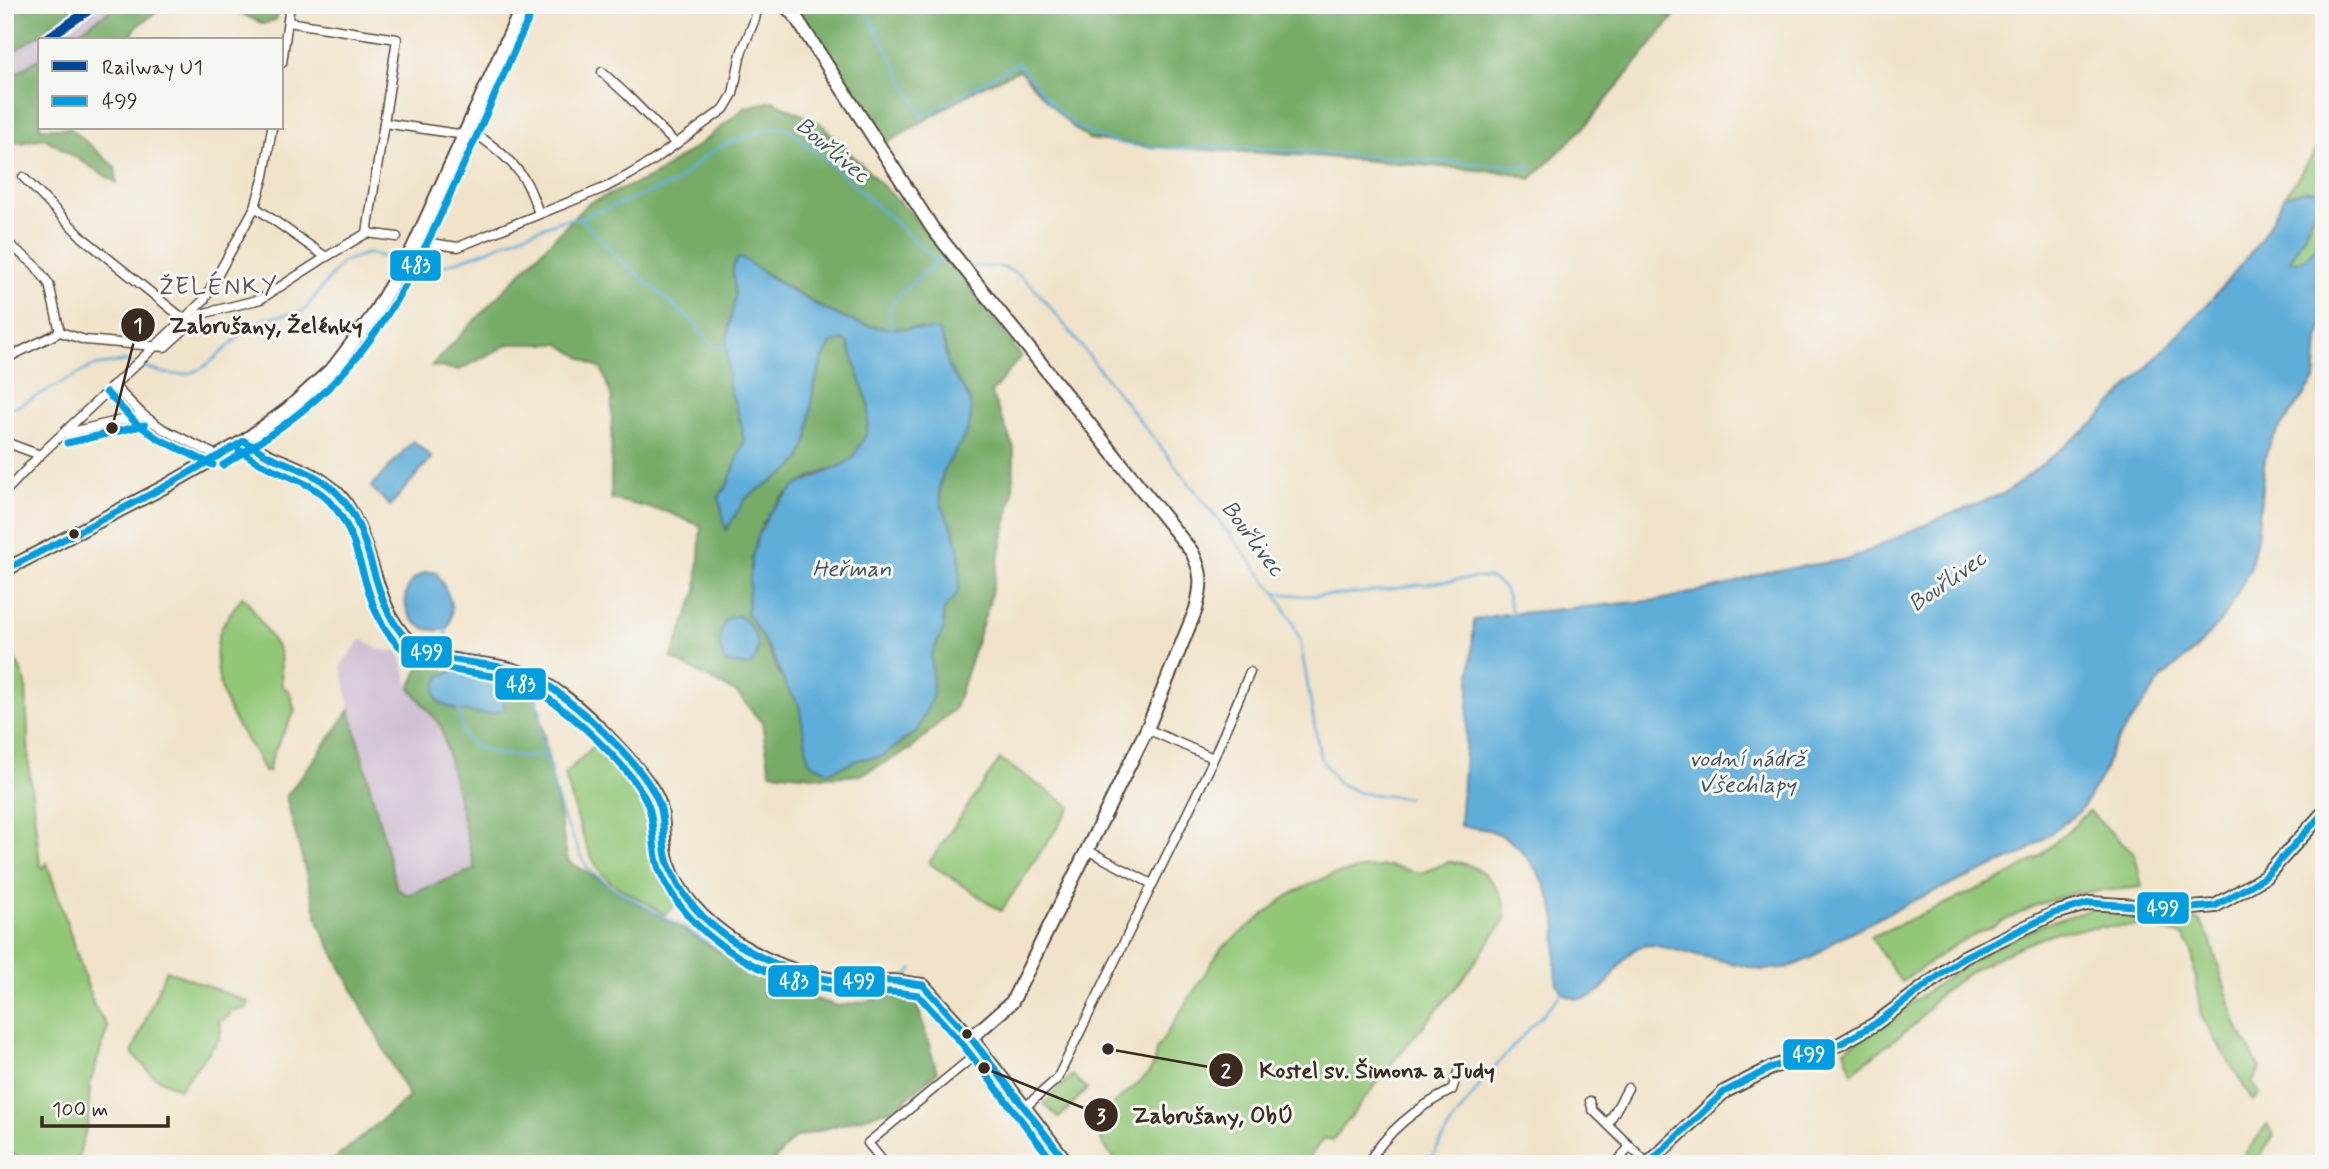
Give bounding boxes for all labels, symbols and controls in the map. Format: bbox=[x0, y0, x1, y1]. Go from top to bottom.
legend bbox=[38, 38, 284, 130]
text: Railway U1 bbox=[102, 54, 203, 82]
text: 499 bbox=[102, 88, 138, 116]
water label: Bouřlivec bbox=[789, 111, 876, 191]
line badge: 483 bbox=[389, 249, 442, 282]
text: 483 bbox=[401, 254, 431, 279]
district label: ŽELÉNKY bbox=[159, 270, 279, 303]
callout: Zabrušany, Želénky bbox=[120, 303, 377, 347]
text: 1 bbox=[133, 312, 143, 340]
text: Zabrušany, Želénky bbox=[169, 312, 363, 342]
water label: Bouřlivec bbox=[1214, 495, 1291, 584]
unlabelled marker bbox=[67, 527, 81, 541]
water label: Bouřlivec bbox=[1903, 544, 1993, 620]
water label: Heřman bbox=[812, 555, 892, 585]
line badge: 499 bbox=[400, 635, 453, 669]
text: 499 bbox=[411, 641, 443, 666]
line badge: 483 bbox=[494, 667, 547, 701]
text: 483 bbox=[506, 673, 536, 698]
water label: vodní nádrž Všechlapy bbox=[1689, 745, 1808, 801]
line badge: 499 bbox=[2136, 891, 2190, 925]
text: 499 bbox=[2147, 897, 2179, 922]
line badge: 483 bbox=[767, 964, 820, 998]
line badge: 499 bbox=[833, 965, 886, 998]
text: 483 bbox=[779, 970, 809, 995]
text: 499 bbox=[843, 970, 875, 995]
unlabelled marker bbox=[960, 1027, 974, 1041]
line badge: 499 bbox=[1782, 1038, 1836, 1071]
text: 499 bbox=[1793, 1043, 1825, 1068]
callout: Kostel sv. Šimona a Judy bbox=[1208, 1048, 1511, 1092]
text: Kostel sv. Šimona a Judy bbox=[1259, 1057, 1495, 1087]
text: 2 bbox=[1221, 1058, 1232, 1086]
scale bar bbox=[42, 1085, 168, 1129]
callout: Zabrušany, ObÚ bbox=[1083, 1093, 1308, 1137]
text: 100 m bbox=[52, 1096, 108, 1124]
text: Zabrušany, ObÚ bbox=[1132, 1102, 1294, 1132]
text: 3 bbox=[1096, 1103, 1106, 1131]

